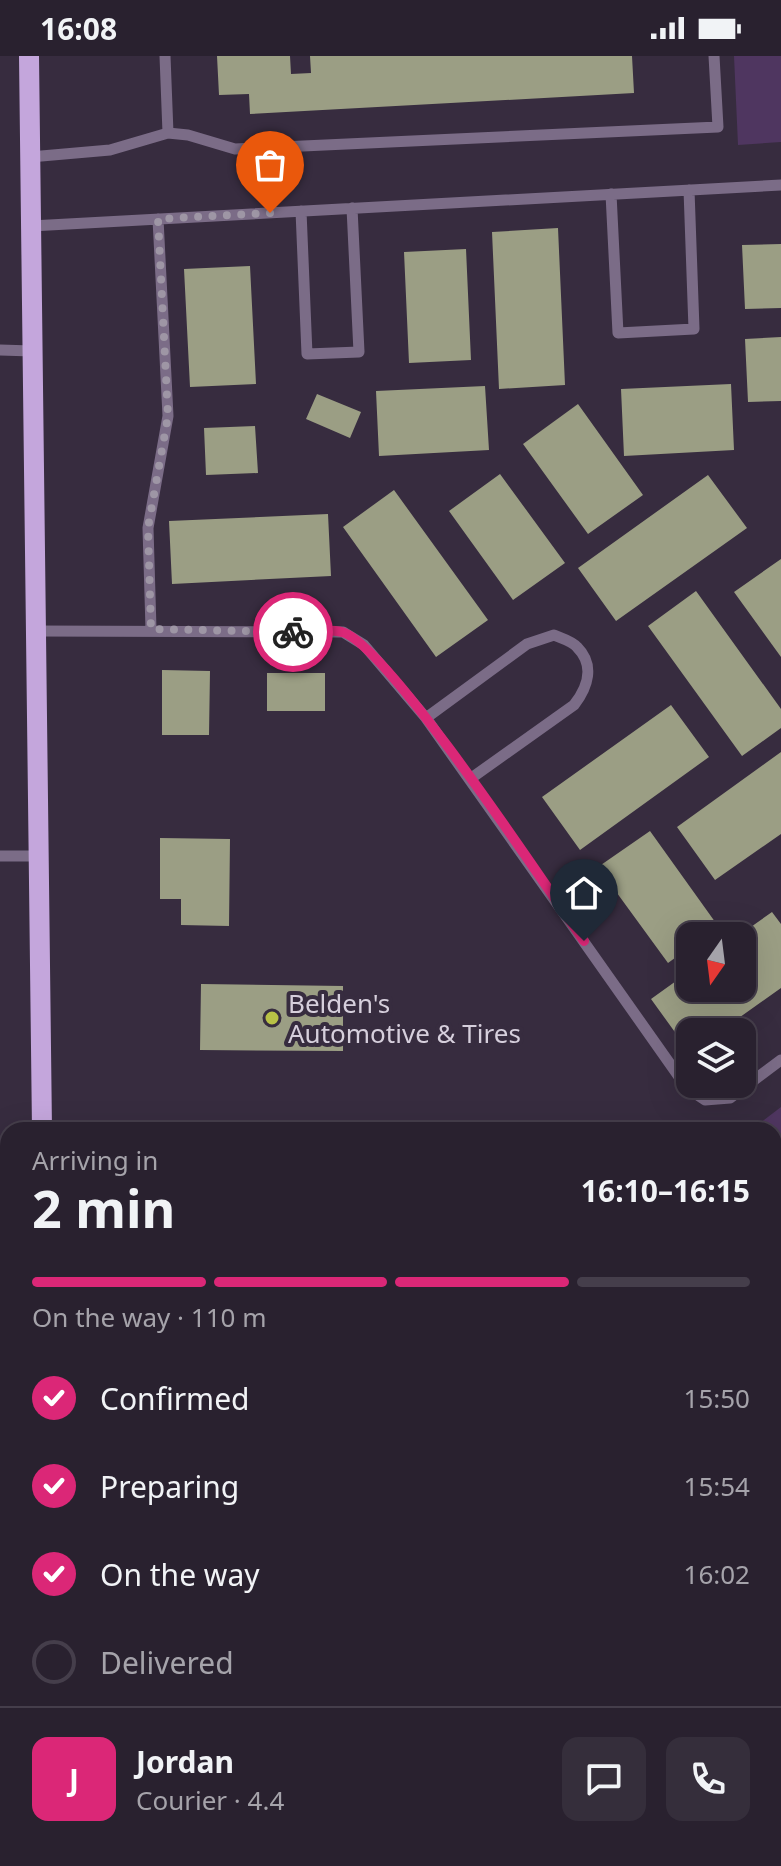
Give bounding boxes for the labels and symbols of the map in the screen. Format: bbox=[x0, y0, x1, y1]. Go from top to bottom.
pin bbox=[236, 131, 304, 213]
courier bbox=[253, 592, 333, 672]
pin bbox=[550, 859, 618, 941]
north arrow bbox=[676, 922, 756, 1002]
place label: Belden's Automotive & Tires bbox=[288, 985, 521, 1051]
marker: Belden's Automotive & Tires bbox=[263, 1009, 281, 1027]

